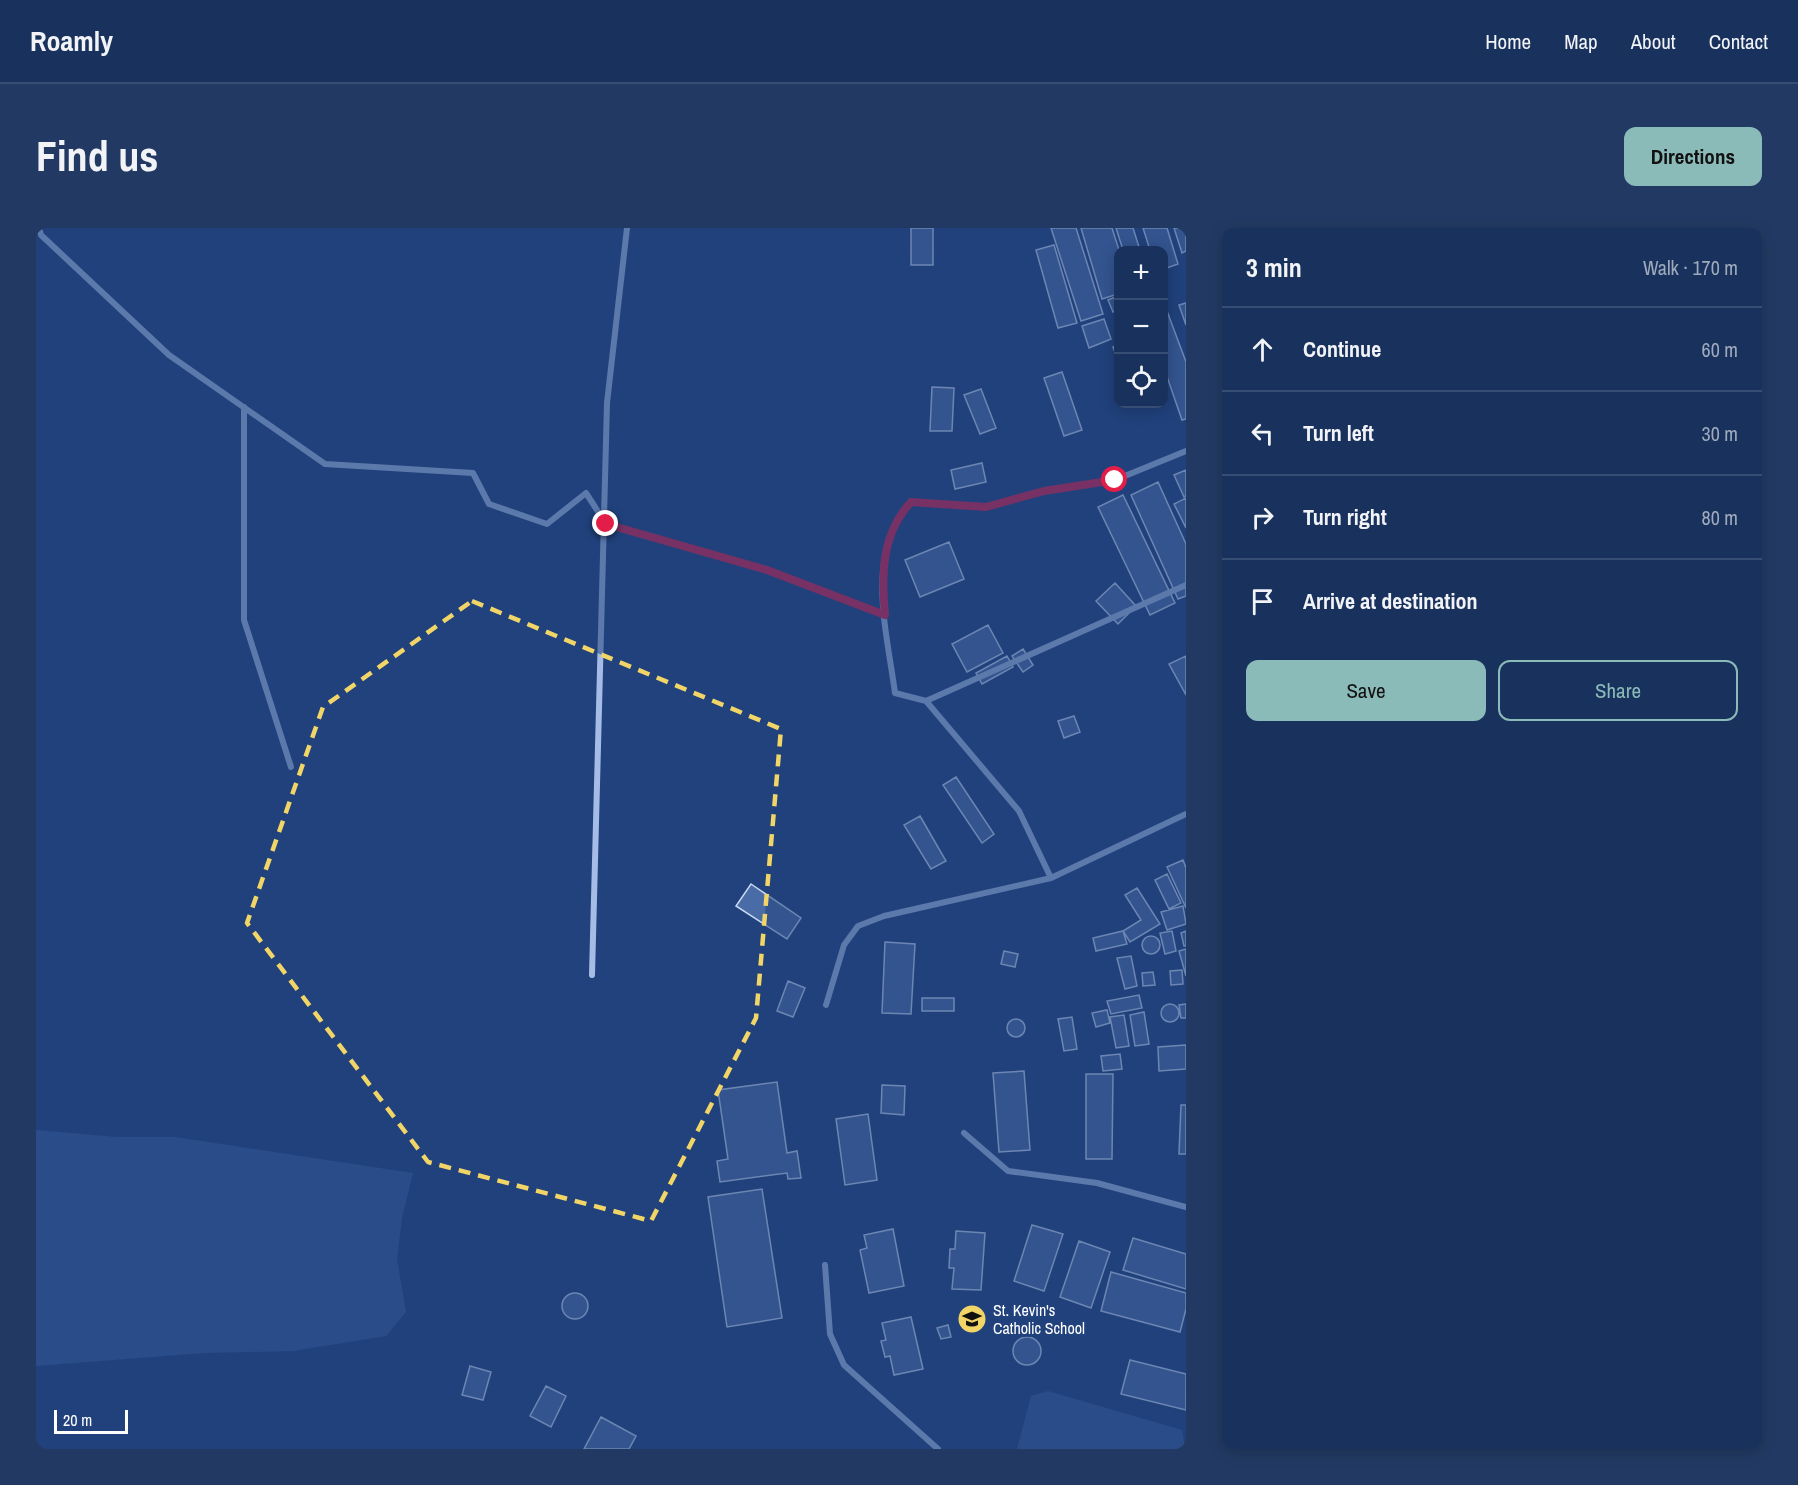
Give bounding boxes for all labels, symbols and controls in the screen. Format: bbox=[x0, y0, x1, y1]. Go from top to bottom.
text: Roamly bbox=[30, 22, 113, 60]
text: Home bbox=[1485, 27, 1531, 56]
text: Map bbox=[1564, 27, 1598, 56]
text: About bbox=[1631, 27, 1676, 56]
text: Contact bbox=[1709, 27, 1768, 56]
button: Directions bbox=[1624, 127, 1762, 186]
text: Find us bbox=[36, 128, 158, 184]
map controls bbox=[1114, 246, 1168, 408]
button: + bbox=[1114, 246, 1168, 300]
text: 3 min bbox=[1246, 250, 1302, 285]
text: Walk · 170 m bbox=[1643, 254, 1738, 281]
button: − bbox=[1114, 300, 1168, 354]
icon: ahead bbox=[1246, 333, 1279, 366]
text: Continue bbox=[1303, 334, 1381, 364]
text: 60 m bbox=[1702, 336, 1738, 363]
button: locate bbox=[1114, 354, 1168, 408]
icon: left bbox=[1246, 417, 1279, 450]
text: Turn left bbox=[1303, 418, 1374, 448]
text: 30 m bbox=[1702, 420, 1738, 447]
route start bbox=[1101, 466, 1127, 492]
icon: right bbox=[1246, 501, 1279, 534]
text: Turn right bbox=[1303, 502, 1387, 532]
text: 80 m bbox=[1702, 504, 1738, 531]
route end bbox=[592, 510, 618, 536]
icon: arrive bbox=[1246, 585, 1279, 618]
text: Arrive at destination bbox=[1303, 586, 1477, 616]
button: Save bbox=[1246, 660, 1486, 721]
button: Share bbox=[1498, 660, 1738, 721]
place label: St. Kevin's Catholic School bbox=[993, 1299, 1085, 1339]
school or university icon: St. Kevin's Catholic School bbox=[956, 1303, 988, 1335]
scale bar bbox=[54, 1407, 128, 1434]
text: 20 m bbox=[63, 1409, 92, 1431]

